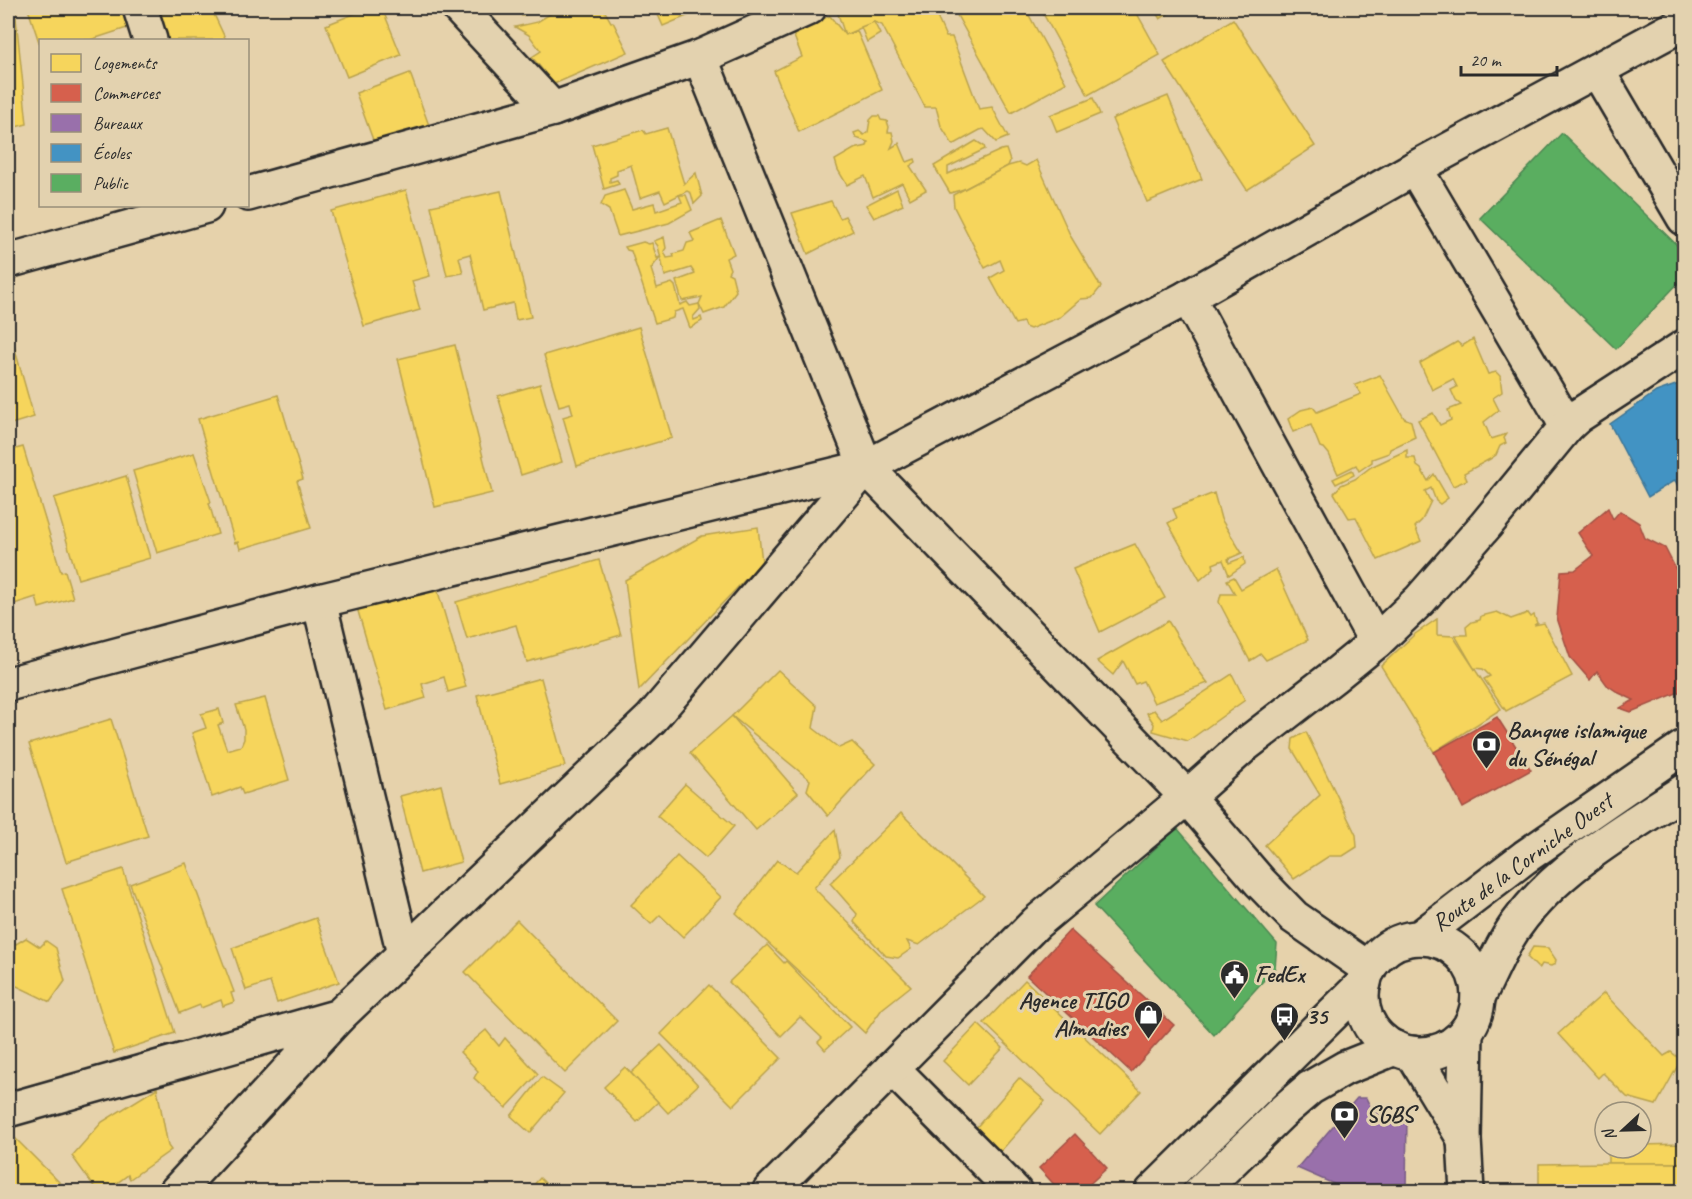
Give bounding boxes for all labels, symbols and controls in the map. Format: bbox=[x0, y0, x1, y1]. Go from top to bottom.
legend bbox=[39, 39, 249, 207]
scale bar bbox=[1461, 39, 1557, 77]
text: 20 m bbox=[1470, 49, 1503, 71]
text: Logements bbox=[93, 52, 158, 74]
text: Commerces bbox=[93, 82, 162, 104]
text: Bureaux bbox=[93, 112, 143, 134]
text: Écoles bbox=[93, 142, 132, 164]
text: Public bbox=[93, 172, 130, 194]
place label: Banque islamique du Sénégal bbox=[1507, 715, 1648, 773]
bank icon: Banque islamique du Sénégal bbox=[1470, 728, 1502, 770]
street label: Route de la Corniche Ouest bbox=[1426, 785, 1621, 938]
public building icon: FedEx bbox=[1218, 958, 1250, 1000]
place label: FedEx bbox=[1255, 959, 1307, 989]
place label: Agence TIGO Almadies bbox=[1019, 985, 1130, 1043]
shop icon: Agence TIGO Almadies bbox=[1132, 998, 1164, 1040]
bus stop icon: 35 bbox=[1269, 1000, 1301, 1042]
place label: 35 bbox=[1306, 1001, 1330, 1031]
bank icon: SGBS bbox=[1329, 1098, 1361, 1140]
place label: SGBS bbox=[1366, 1099, 1419, 1129]
north arrow bbox=[1593, 1100, 1653, 1160]
text: N bbox=[1598, 1124, 1621, 1144]

